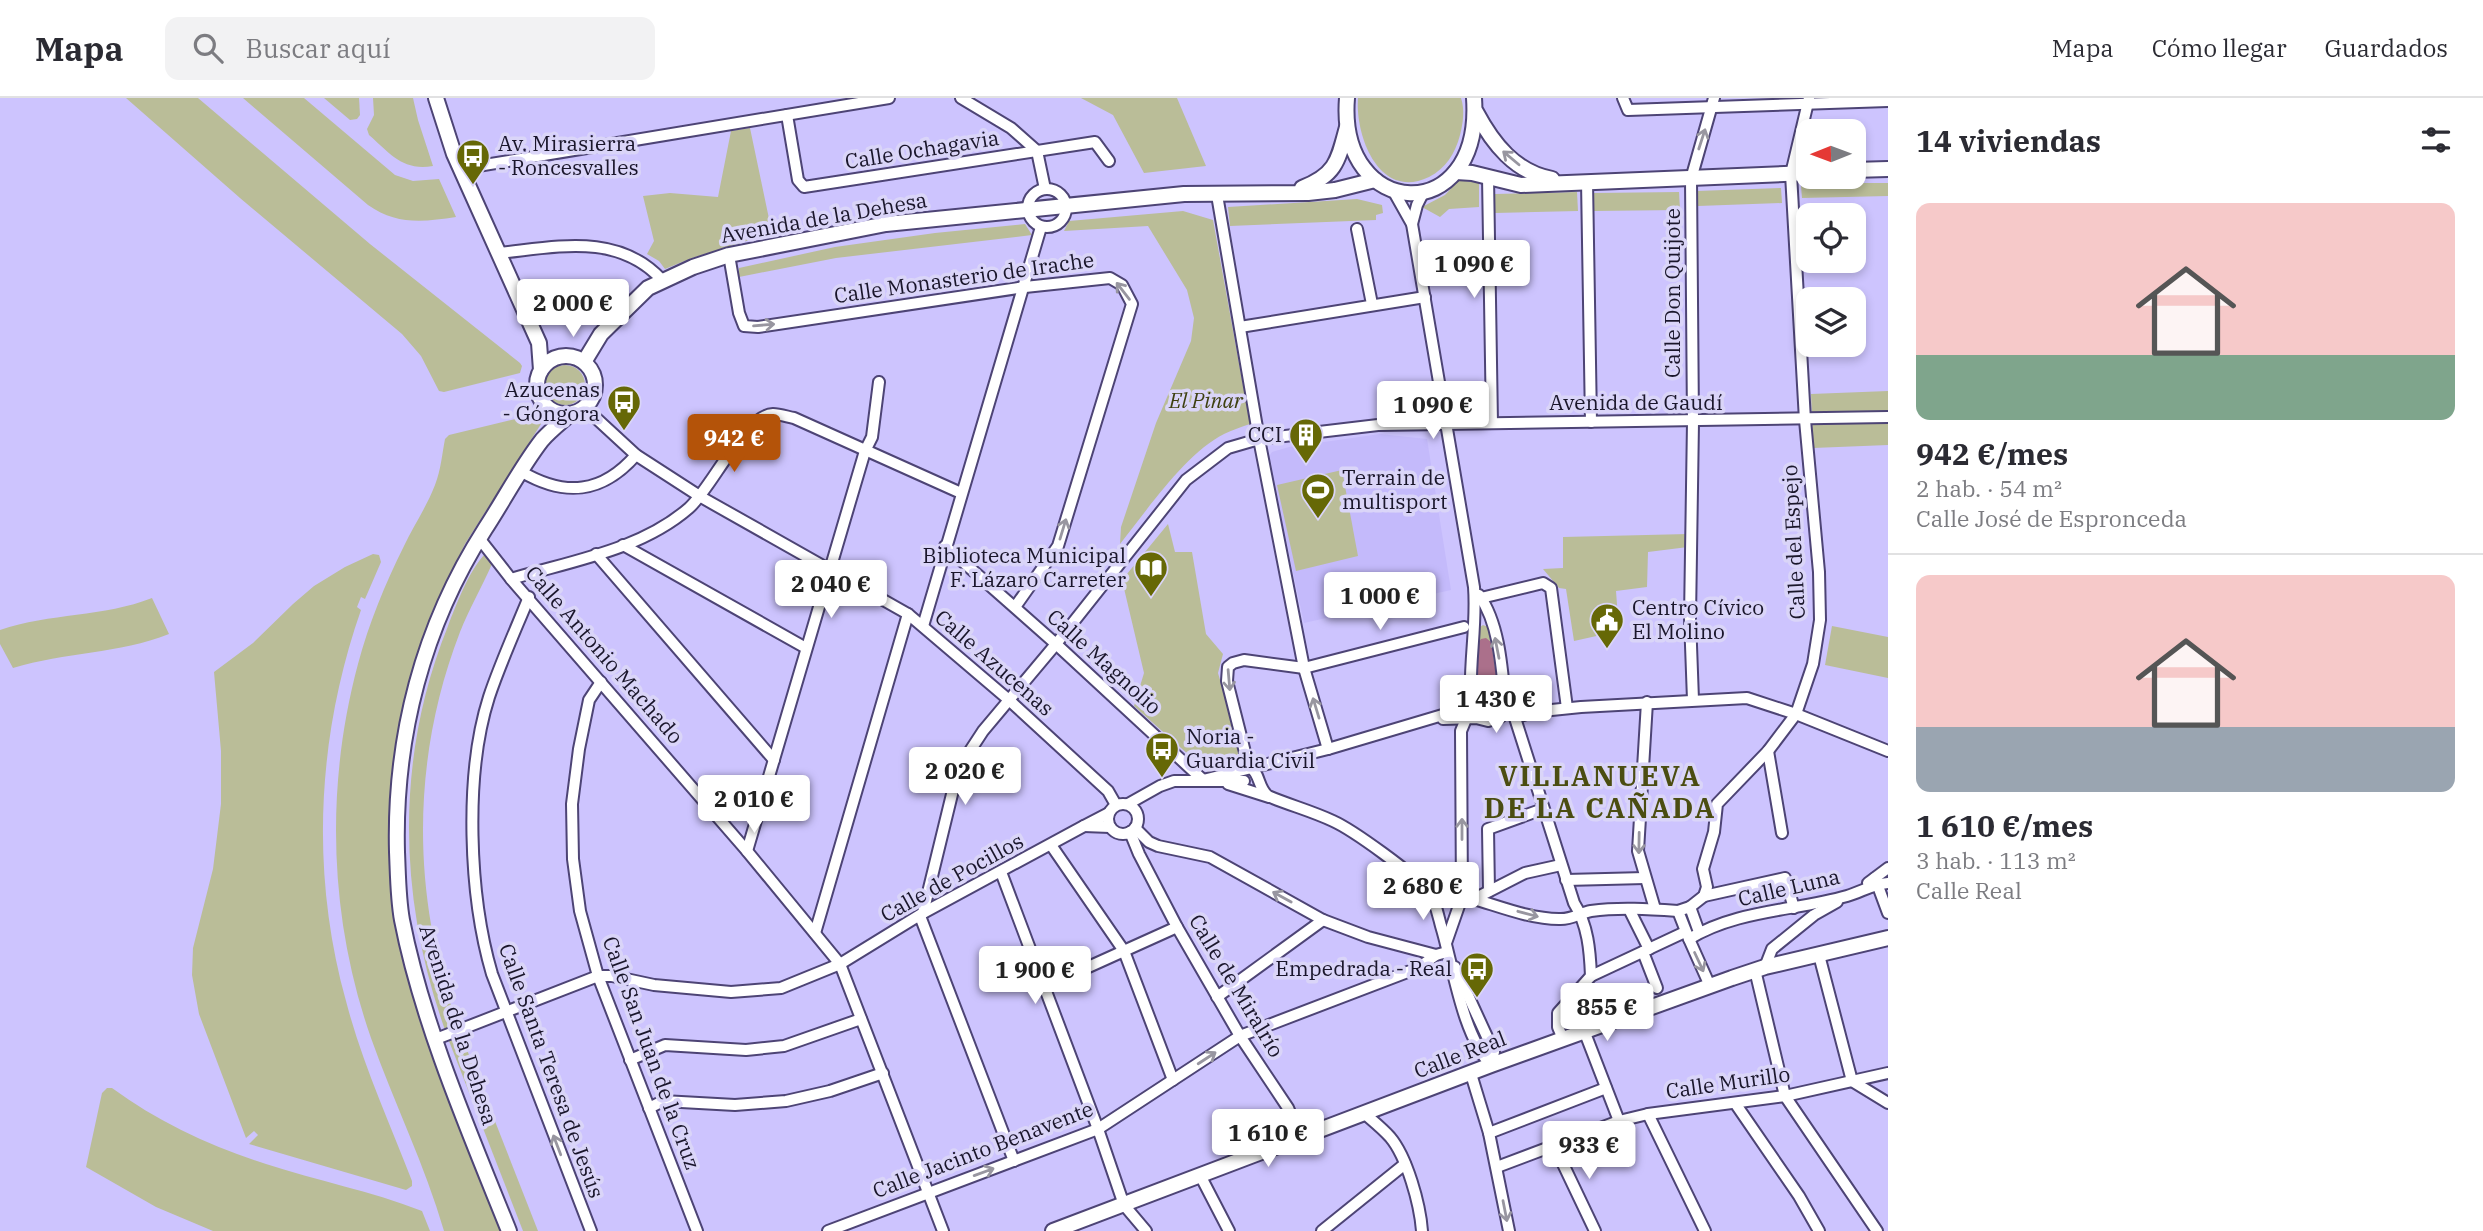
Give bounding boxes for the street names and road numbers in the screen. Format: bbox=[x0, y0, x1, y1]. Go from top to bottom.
street label: Calle Ochagavia bbox=[843, 123, 1001, 175]
street label: Avenida de la Dehesa bbox=[718, 185, 929, 249]
street label: Calle Don Quijote bbox=[1658, 208, 1686, 378]
street label: Calle Monasterio de Irache bbox=[832, 245, 1096, 309]
street label: Avenida de Gaudí bbox=[1549, 388, 1723, 416]
street label: Calle del Espejo bbox=[1775, 464, 1811, 620]
street label: Calle Antonio Machado bbox=[520, 559, 690, 749]
street label: Calle Magnolio bbox=[1042, 602, 1168, 720]
street label: Calle Azucenas bbox=[929, 603, 1060, 722]
street label: Calle de Pocillos bbox=[875, 826, 1028, 928]
street label: Calle Luna bbox=[1735, 862, 1842, 912]
street label: Calle de Miralrío bbox=[1183, 909, 1291, 1062]
street label: Avenida de la Dehesa bbox=[413, 921, 505, 1128]
street label: Calle San Juan de la Cruz bbox=[597, 932, 707, 1173]
street label: Calle Santa Teresa de Jesús bbox=[493, 940, 611, 1202]
street label: Calle Real bbox=[1410, 1024, 1510, 1084]
street label: Calle Murillo bbox=[1664, 1059, 1792, 1105]
street label: Calle Jacinto Benavente bbox=[868, 1094, 1097, 1204]

